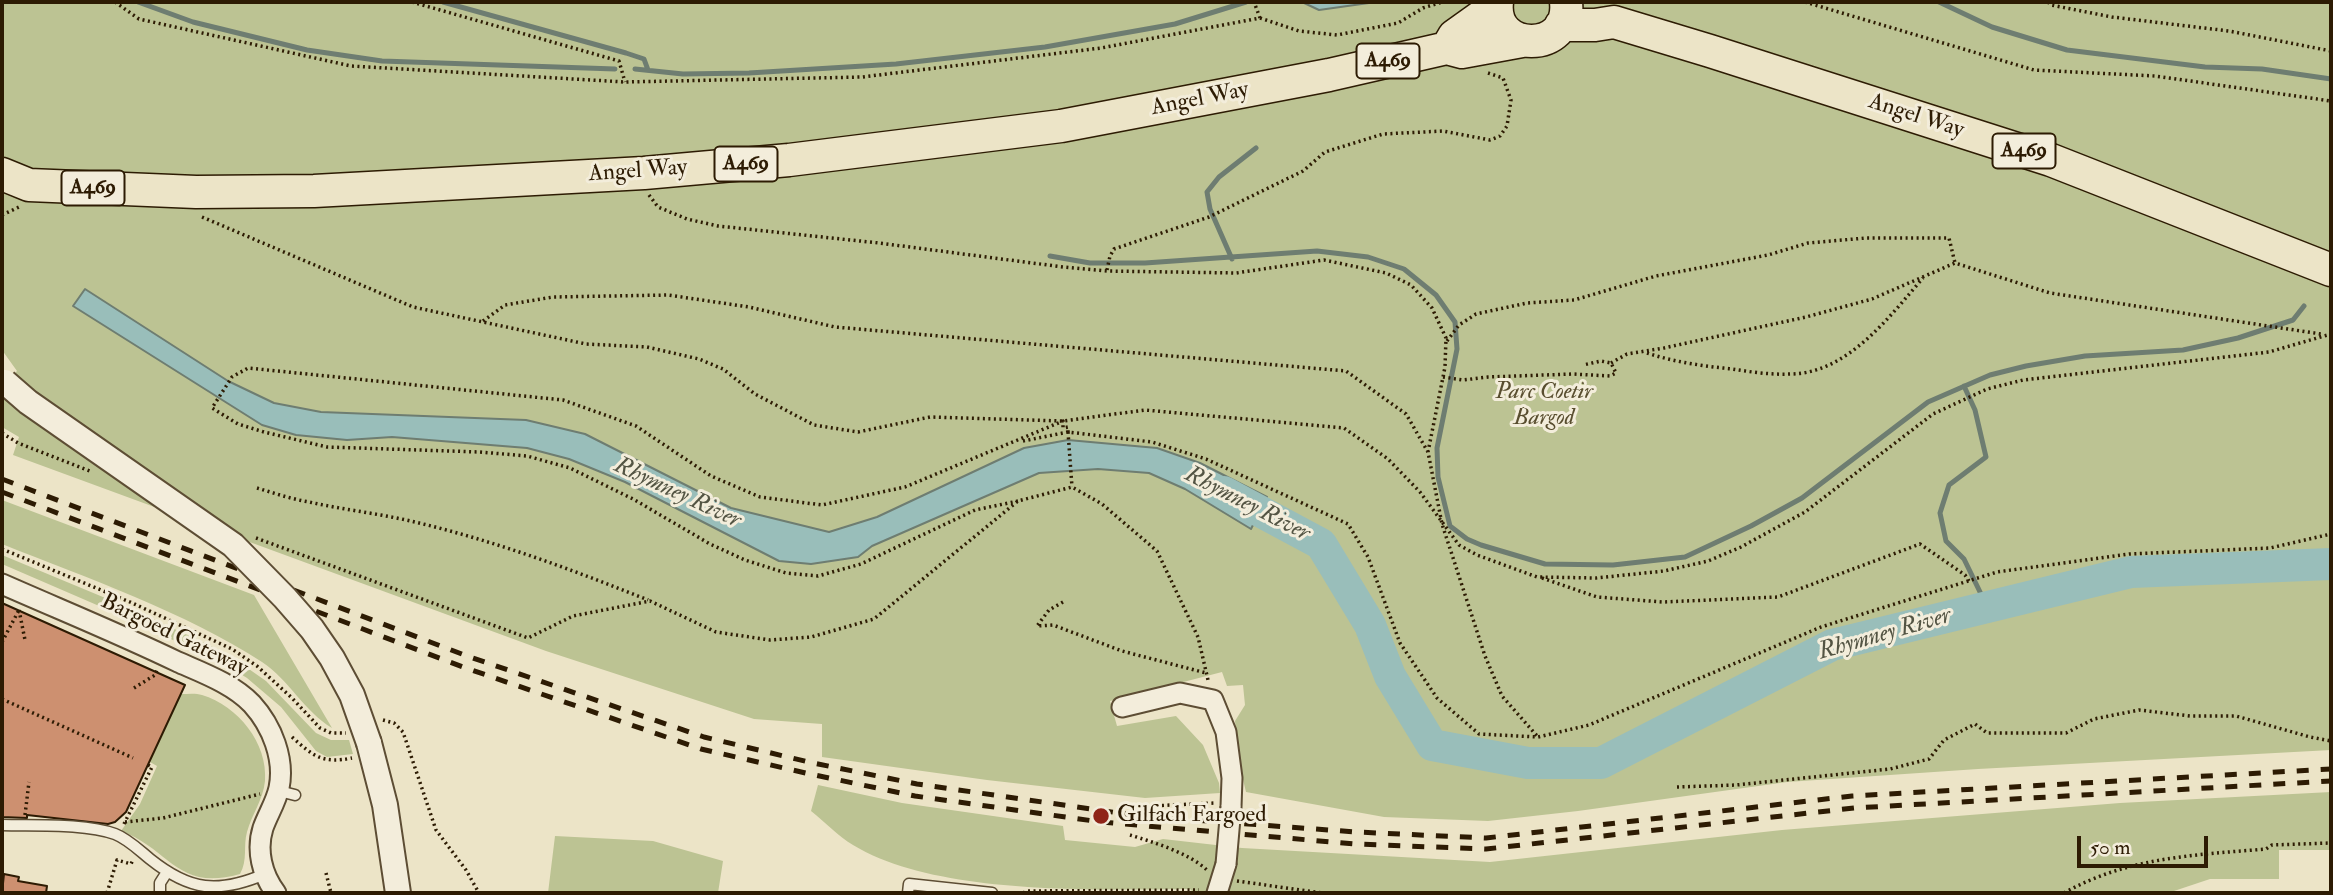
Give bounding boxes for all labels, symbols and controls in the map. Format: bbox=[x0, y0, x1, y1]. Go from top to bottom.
road number: A469 bbox=[1356, 43, 1420, 78]
street label: Angel Way bbox=[1149, 77, 1251, 123]
street label: Angel Way bbox=[1865, 89, 1967, 145]
road number: A469 bbox=[1993, 134, 2056, 168]
road number: A469 bbox=[714, 146, 778, 182]
street label: Angel Way bbox=[588, 155, 688, 189]
road number: A469 bbox=[62, 170, 124, 206]
park label: Parc Coetir Bargod bbox=[1495, 379, 1593, 433]
water label: Rhymney River bbox=[609, 452, 745, 536]
water label: Rhymney River bbox=[1180, 461, 1314, 549]
street label: Bargoed Gateway bbox=[96, 588, 252, 684]
water label: Rhymney River bbox=[1815, 602, 1955, 668]
place label: Gilfach Fargoed bbox=[1117, 802, 1266, 830]
marker: Gilfach Fargoed bbox=[1091, 806, 1111, 826]
scale bar bbox=[2081, 822, 2212, 866]
text: 50 m bbox=[2090, 834, 2131, 861]

